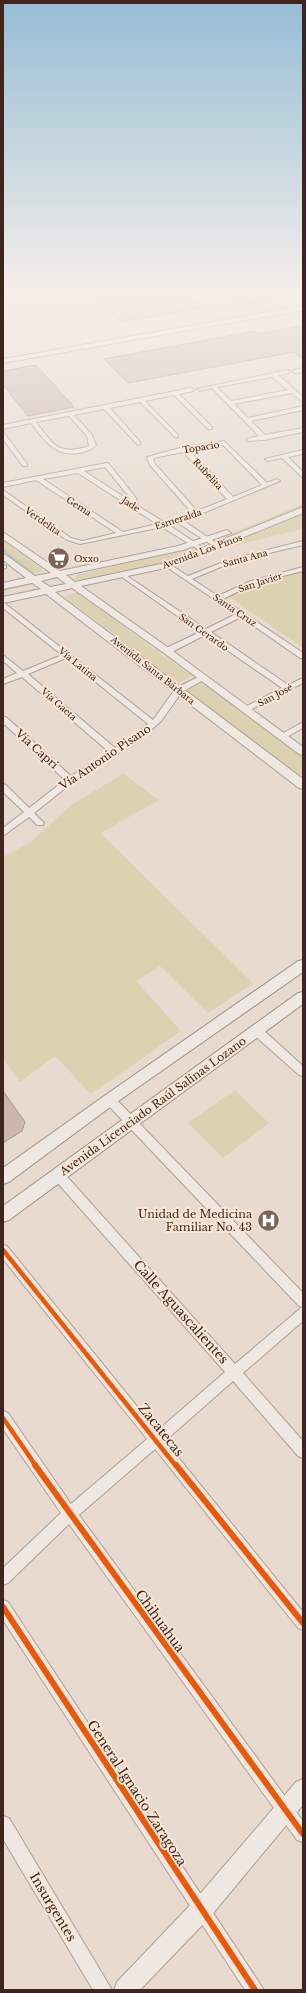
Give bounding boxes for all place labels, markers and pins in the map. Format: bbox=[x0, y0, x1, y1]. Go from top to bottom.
supermarket icon: Oxxo bbox=[45, 545, 71, 571]
place label: Oxxo bbox=[74, 553, 99, 564]
place label: Unidad de Medicina Familiar No. 43 bbox=[138, 1207, 253, 1234]
hospital icon: Unidad de Medicina Familiar No. 43 bbox=[255, 1207, 281, 1233]

